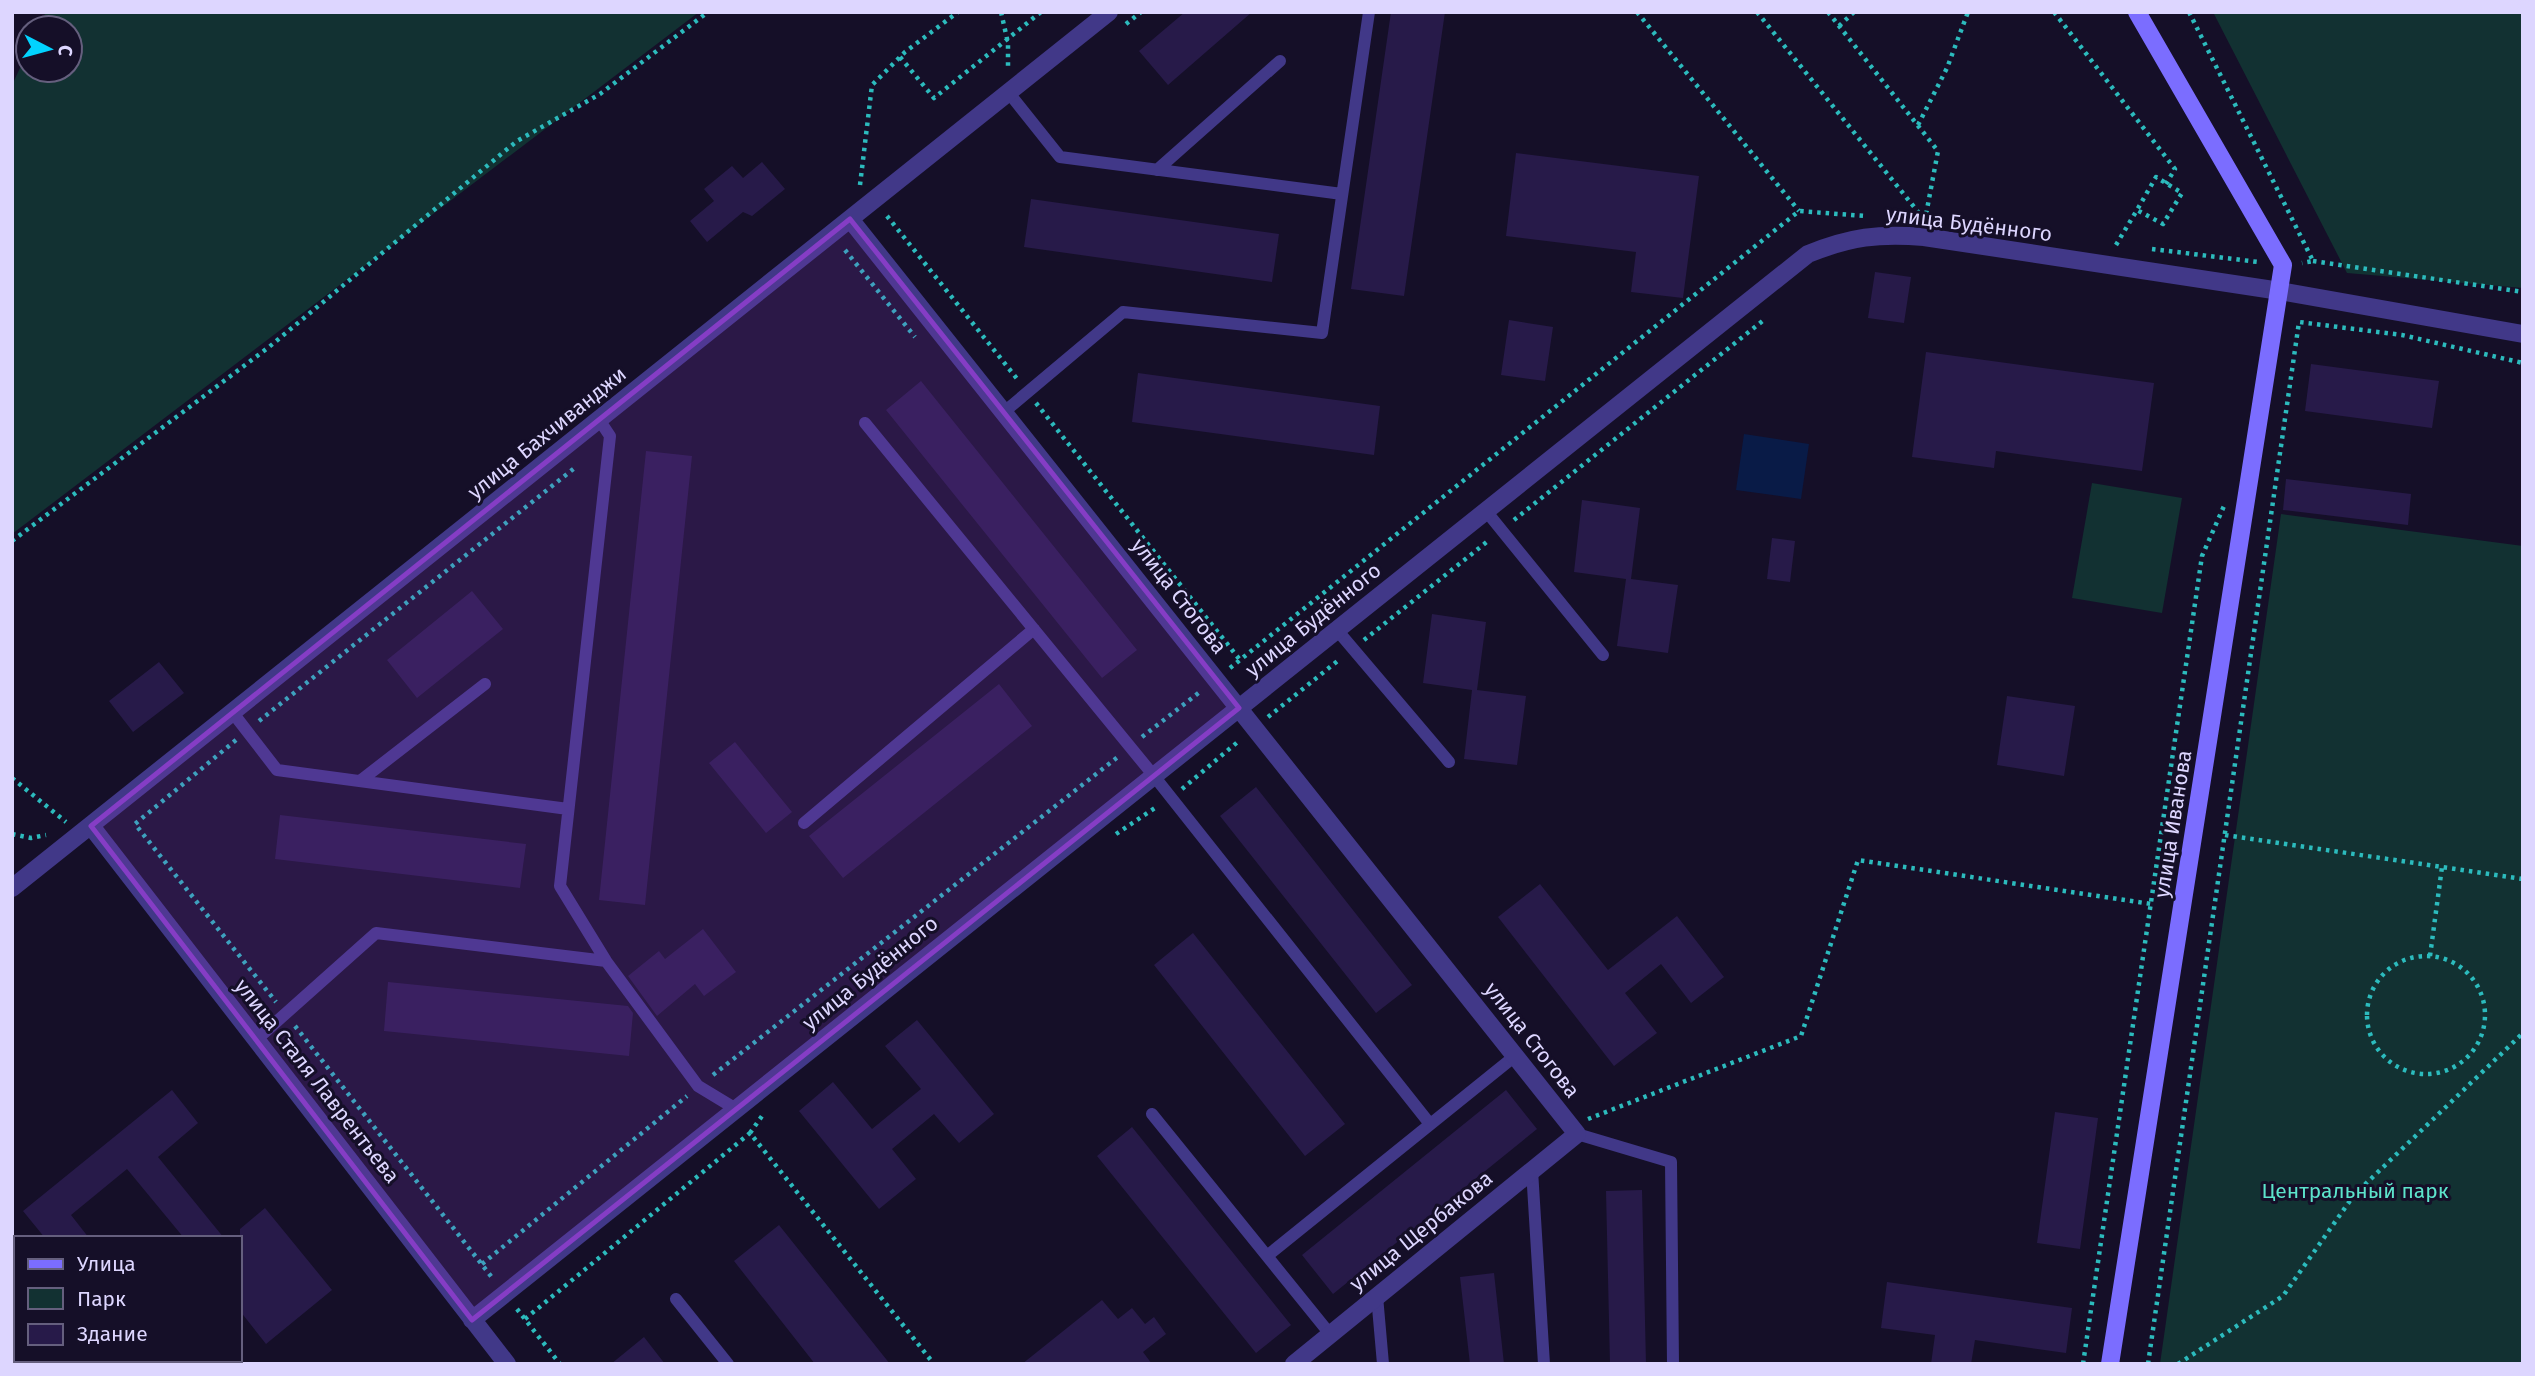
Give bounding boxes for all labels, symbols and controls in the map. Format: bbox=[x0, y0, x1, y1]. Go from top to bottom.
north arrow bbox=[14, 14, 84, 84]
text: С bbox=[53, 44, 77, 57]
street label: улица Будённого bbox=[1884, 201, 2054, 247]
street label: улица Бахчиванджи bbox=[462, 361, 632, 505]
street label: улица Стогова bbox=[1126, 533, 1232, 659]
street label: улица Будённого bbox=[1240, 557, 1386, 683]
street label: улица Иванова bbox=[2148, 748, 2198, 900]
street label: улица Будённого bbox=[797, 910, 943, 1036]
street label: улица Сталя Лаврентьева bbox=[229, 974, 405, 1188]
street label: улица Стогова bbox=[1479, 977, 1585, 1103]
street label: улица Щербакова bbox=[1344, 1165, 1498, 1297]
park label: Центральный парк bbox=[2261, 1178, 2449, 1204]
legend bbox=[14, 1236, 242, 1362]
text: Улица bbox=[77, 1251, 136, 1277]
text: Парк bbox=[77, 1286, 126, 1312]
text: Здание bbox=[77, 1321, 148, 1347]

